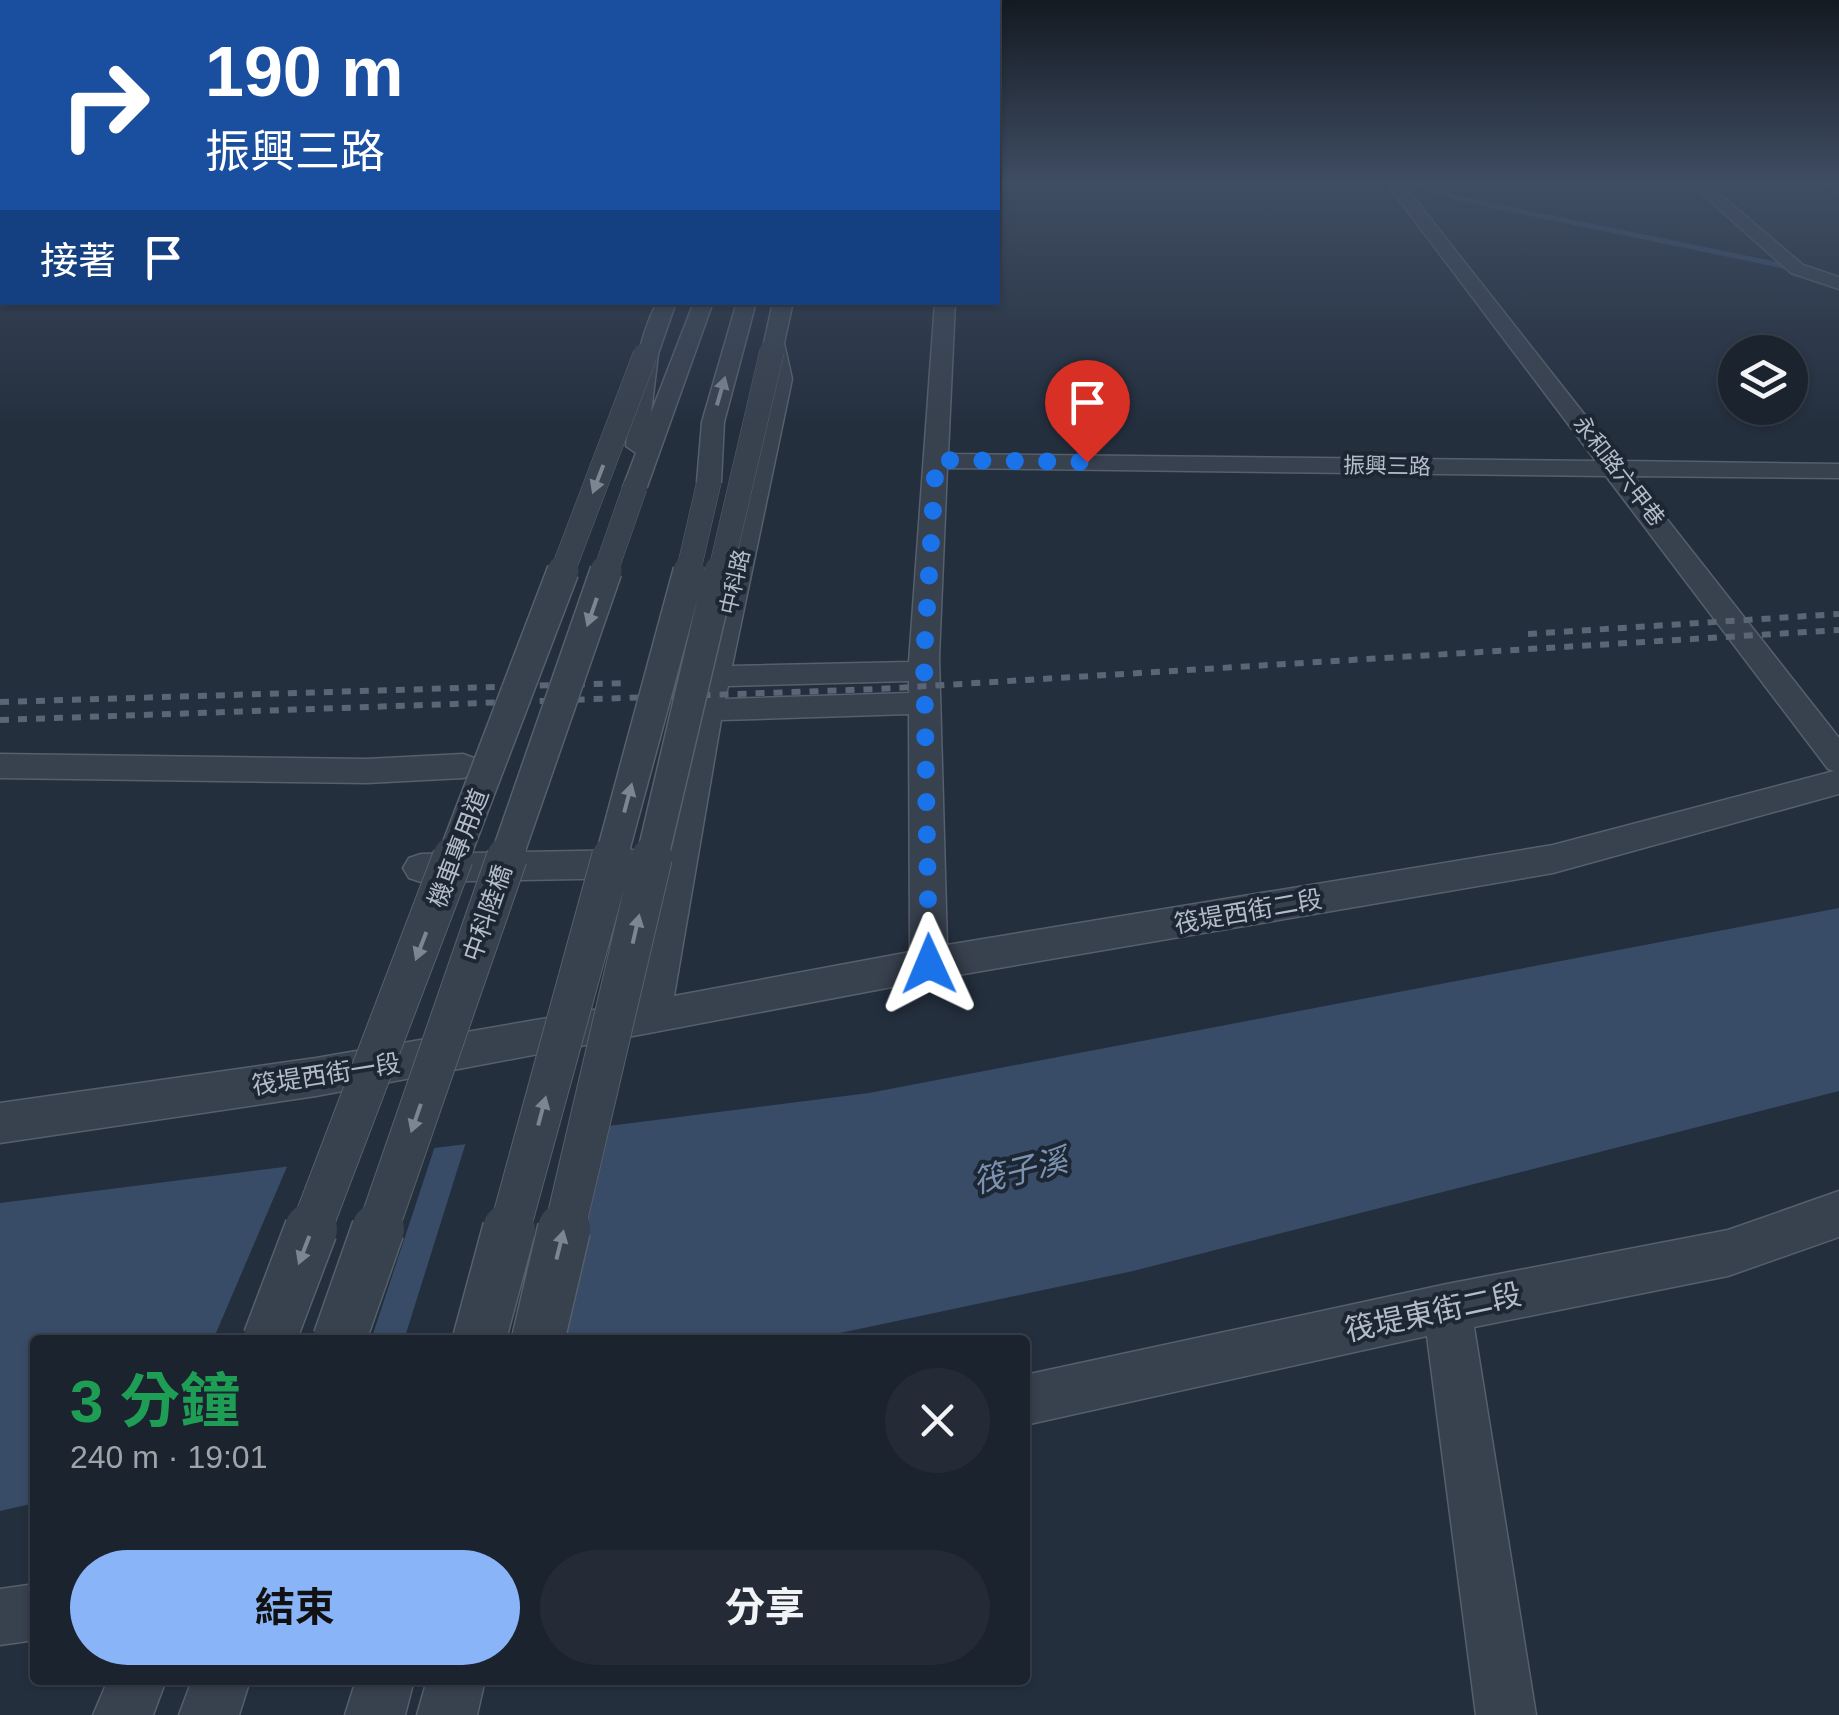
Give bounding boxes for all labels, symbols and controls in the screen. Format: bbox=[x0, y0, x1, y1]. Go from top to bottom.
text: 190 m bbox=[205, 33, 403, 111]
icon: right bbox=[40, 40, 170, 170]
text: 振興三路 bbox=[205, 126, 385, 177]
icon: arrive bbox=[136, 230, 191, 285]
text: 接著 bbox=[40, 240, 116, 282]
map controls bbox=[1718, 335, 1808, 425]
button: layers bbox=[1718, 335, 1808, 425]
pin bbox=[1045, 360, 1130, 463]
one-way arrow bbox=[714, 375, 730, 406]
icon: arrive bbox=[1060, 375, 1115, 430]
street label: 永和路六甲巷 bbox=[1569, 411, 1669, 531]
street label: 振興三路 bbox=[1343, 453, 1431, 479]
one-way arrow bbox=[590, 464, 605, 494]
street label: 中科路 bbox=[715, 547, 755, 617]
one-way arrow bbox=[583, 597, 598, 627]
one-way arrow bbox=[621, 782, 636, 813]
street label: 機車專用道 bbox=[423, 785, 493, 911]
street label: 中科陸橋 bbox=[457, 861, 517, 965]
street label: 筏堤西街二段 bbox=[1172, 884, 1324, 938]
position arrow bbox=[877, 912, 981, 1016]
one-way arrow bbox=[629, 913, 644, 944]
one-way arrow bbox=[413, 932, 428, 962]
street label: 筏堤西街一段 bbox=[250, 1048, 402, 1100]
one-way arrow bbox=[534, 1095, 550, 1126]
one-way arrow bbox=[408, 1103, 423, 1133]
water label: 筏子溪 bbox=[969, 1141, 1075, 1200]
one-way arrow bbox=[553, 1229, 569, 1260]
one-way arrow bbox=[296, 1235, 312, 1265]
street label: 筏堤東街二段 bbox=[1342, 1277, 1524, 1347]
text: 3 分鐘 bbox=[70, 1368, 240, 1435]
button: close bbox=[885, 1368, 990, 1473]
text: 240 m · 19:01 bbox=[70, 1439, 267, 1475]
button: 結束 bbox=[70, 1550, 520, 1665]
button: 分享 bbox=[540, 1550, 990, 1665]

